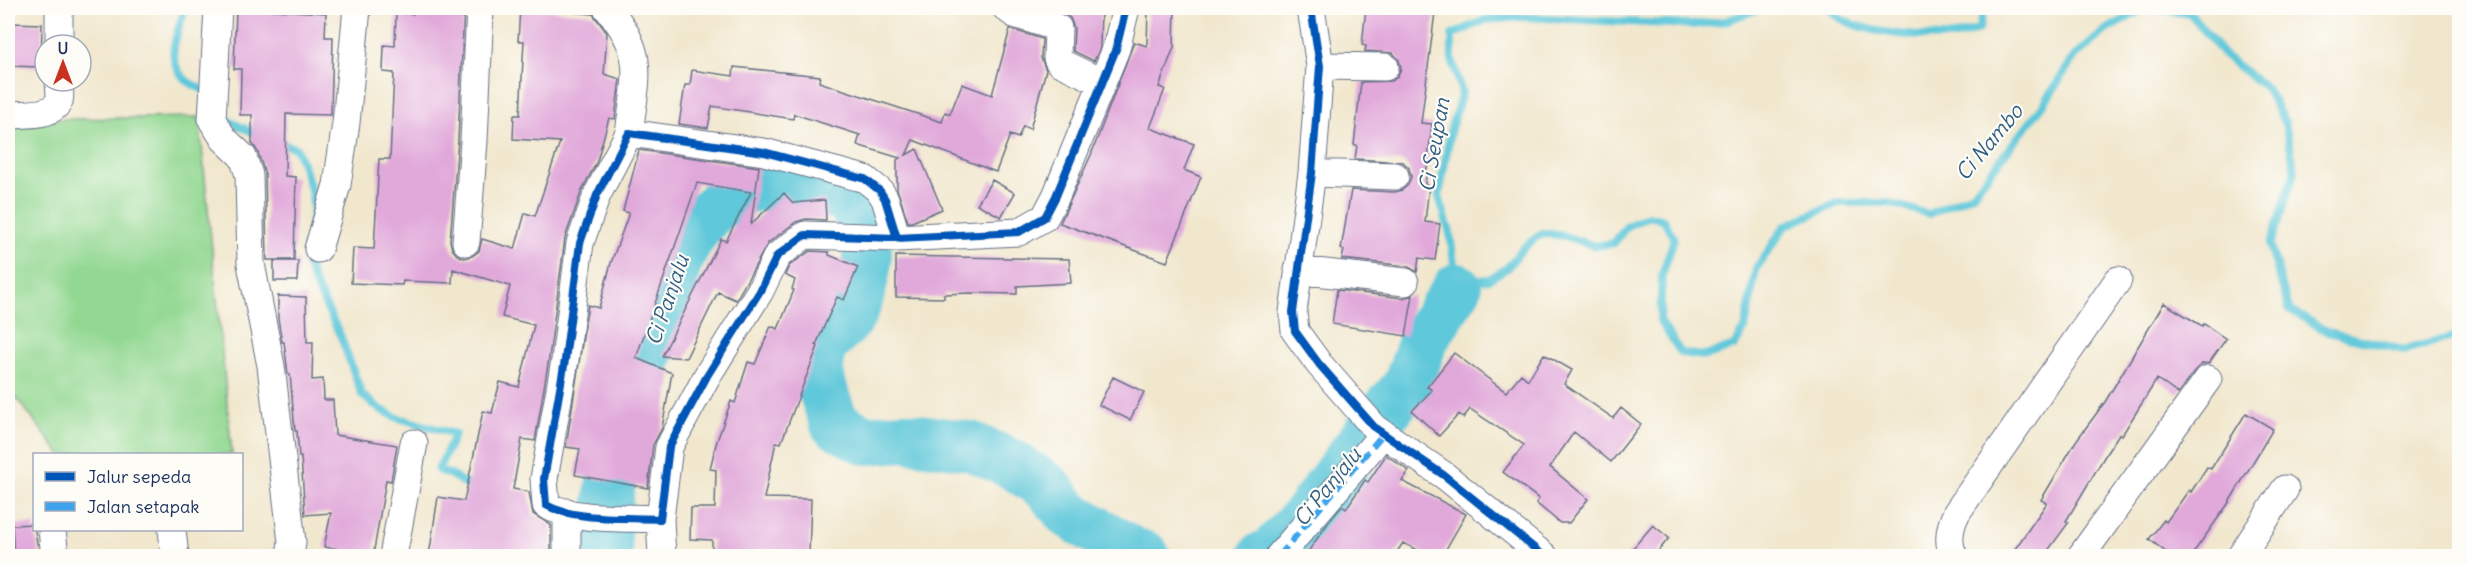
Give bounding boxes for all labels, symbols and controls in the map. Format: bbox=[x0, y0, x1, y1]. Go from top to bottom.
north arrow bbox=[33, 33, 93, 93]
text: U bbox=[58, 38, 68, 58]
water label: Ci Seupan bbox=[1412, 95, 1456, 194]
water label: Ci Nambo bbox=[1949, 97, 2030, 186]
water label: Ci Panjalu bbox=[639, 250, 696, 349]
water label: Ci Panjalu bbox=[1287, 441, 1368, 532]
legend bbox=[33, 453, 243, 531]
text: Jalur sepeda bbox=[87, 465, 191, 488]
text: Jalan setapak bbox=[87, 495, 199, 518]

